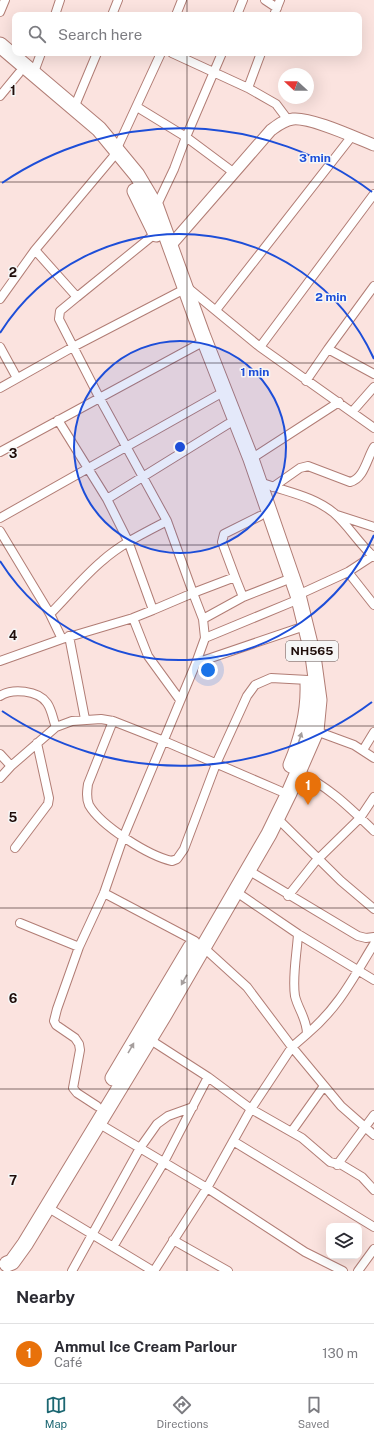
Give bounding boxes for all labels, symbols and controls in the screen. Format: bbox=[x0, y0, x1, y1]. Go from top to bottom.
search box bbox=[12, 12, 362, 56]
icon: search bbox=[26, 23, 48, 45]
text: Search here bbox=[58, 26, 142, 43]
north arrow bbox=[278, 68, 314, 104]
text: 1 bbox=[10, 83, 16, 98]
text: 3 min bbox=[299, 151, 331, 165]
text: 2 bbox=[9, 265, 17, 280]
text: 2 min bbox=[315, 290, 347, 304]
text: 1 min bbox=[241, 365, 269, 379]
centre of rings bbox=[173, 440, 187, 454]
text: 3 bbox=[9, 446, 18, 461]
text: 4 bbox=[9, 628, 18, 643]
road number: NH565 bbox=[286, 641, 338, 661]
your location bbox=[198, 660, 218, 680]
one-way arrow bbox=[297, 732, 303, 744]
pin: 1 bbox=[295, 772, 321, 805]
text: 5 bbox=[9, 810, 18, 825]
one-way arrow bbox=[180, 974, 187, 986]
text: 6 bbox=[9, 991, 18, 1006]
one-way arrow bbox=[127, 1042, 134, 1054]
text: 7 bbox=[9, 1173, 17, 1188]
map controls bbox=[326, 1223, 362, 1259]
button: layers bbox=[326, 1223, 362, 1259]
text: Nearby bbox=[16, 1287, 75, 1307]
text: Ammul Ice Cream Parlour bbox=[54, 1338, 237, 1355]
text: 1 bbox=[26, 1346, 32, 1361]
text: 130 m bbox=[322, 1346, 358, 1361]
text: Café bbox=[54, 1355, 82, 1370]
tab: Map bbox=[45, 1394, 67, 1430]
tab: Directions bbox=[157, 1394, 208, 1430]
tab: Saved bbox=[298, 1394, 329, 1430]

